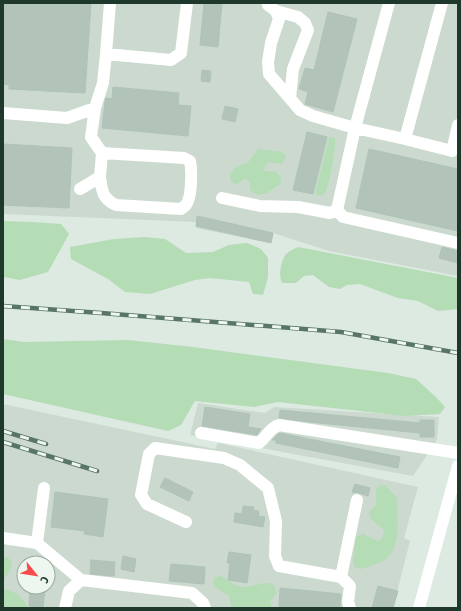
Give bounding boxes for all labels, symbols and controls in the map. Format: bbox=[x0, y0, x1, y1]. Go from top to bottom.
north arrow bbox=[16, 555, 56, 595]
text: С bbox=[37, 574, 51, 586]

